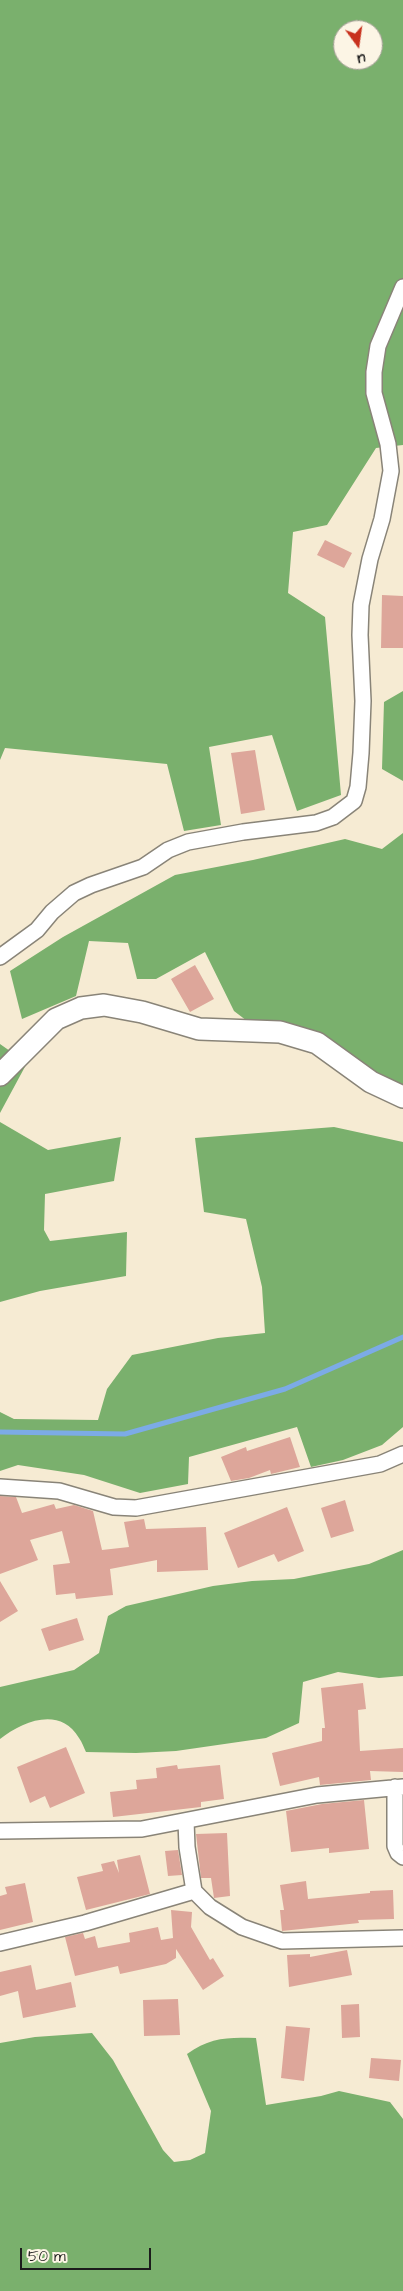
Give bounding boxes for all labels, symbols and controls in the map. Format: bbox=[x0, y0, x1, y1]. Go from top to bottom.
north arrow bbox=[333, 20, 383, 70]
text: U bbox=[355, 48, 368, 69]
scale bar bbox=[22, 2238, 154, 2270]
text: 50 m bbox=[28, 2246, 66, 2267]

